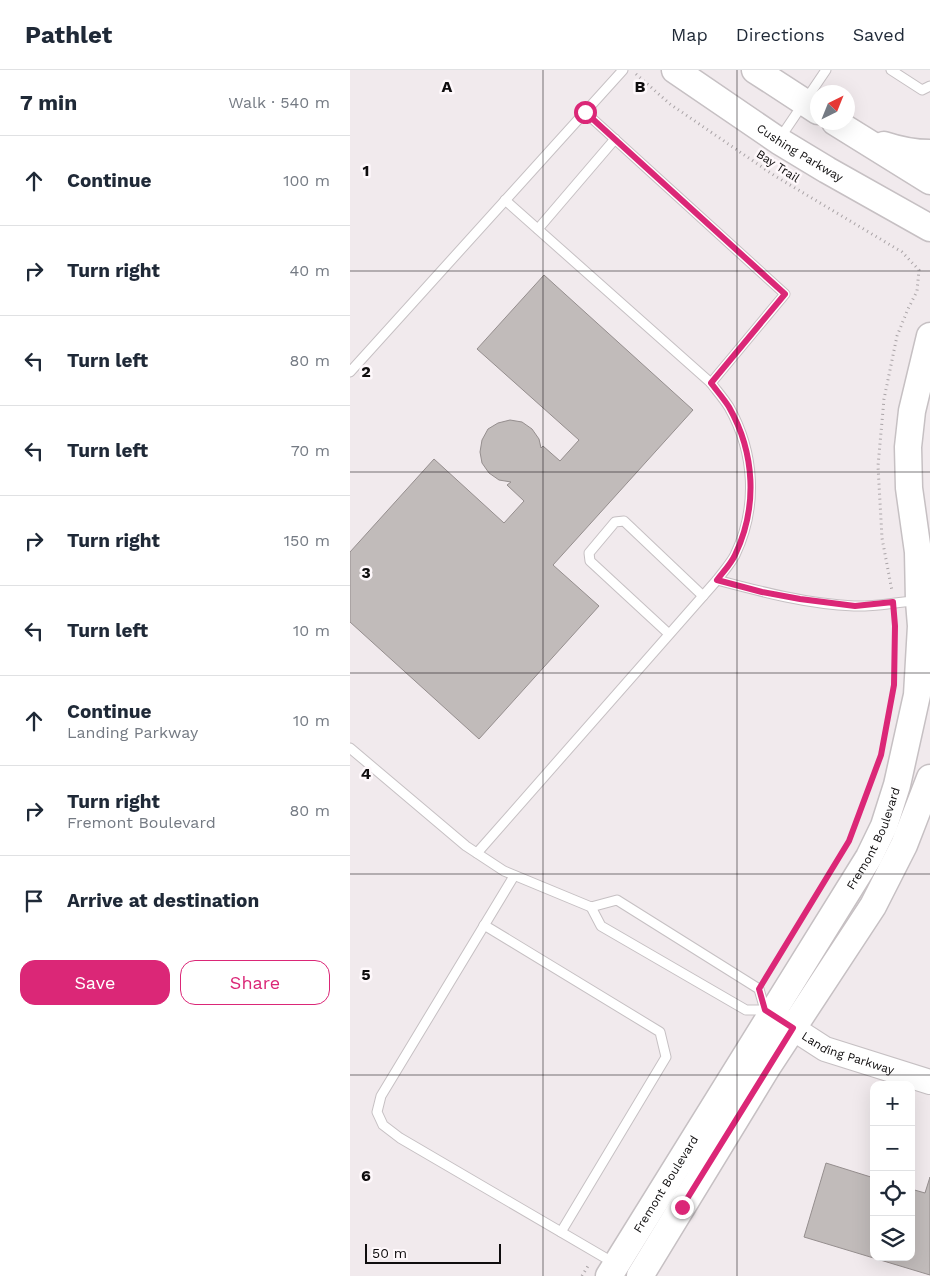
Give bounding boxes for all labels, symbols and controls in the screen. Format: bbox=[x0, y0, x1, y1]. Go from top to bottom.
text: Pathlet bbox=[25, 21, 112, 49]
text: Map bbox=[671, 24, 708, 45]
text: Directions bbox=[736, 24, 825, 45]
text: Saved bbox=[853, 24, 905, 45]
text: A bbox=[442, 77, 453, 96]
text: B bbox=[635, 77, 646, 96]
north arrow bbox=[810, 85, 855, 130]
text: 7 min bbox=[20, 90, 77, 115]
text: Walk · 540 m bbox=[228, 93, 330, 112]
route start bbox=[574, 101, 597, 124]
street label: Cushing Parkway bbox=[754, 121, 846, 185]
street label: Bay Trail bbox=[754, 147, 803, 185]
text: 1 bbox=[363, 161, 369, 180]
icon: ahead bbox=[20, 167, 48, 195]
text: Continue bbox=[67, 169, 151, 192]
text: 100 m bbox=[283, 171, 330, 190]
icon: right bbox=[20, 257, 48, 285]
text: Turn right bbox=[67, 259, 160, 282]
text: 40 m bbox=[290, 261, 330, 280]
icon: left bbox=[20, 347, 48, 375]
text: Turn left bbox=[67, 349, 148, 372]
text: 80 m bbox=[289, 351, 330, 370]
text: 2 bbox=[361, 362, 371, 381]
icon: left bbox=[20, 437, 48, 465]
text: Turn left bbox=[67, 439, 148, 462]
text: 70 m bbox=[291, 441, 330, 460]
icon: right bbox=[20, 527, 48, 555]
text: Turn right bbox=[67, 529, 160, 552]
text: 150 m bbox=[284, 531, 330, 550]
text: 3 bbox=[361, 563, 371, 582]
icon: left bbox=[20, 617, 48, 645]
text: Turn left bbox=[67, 619, 148, 642]
text: 10 m bbox=[293, 621, 330, 640]
text: Continue bbox=[67, 700, 151, 723]
icon: ahead bbox=[20, 707, 48, 735]
text: 10 m bbox=[293, 711, 330, 730]
text: Landing Parkway bbox=[67, 723, 198, 742]
text: 4 bbox=[361, 764, 371, 783]
street label: Fremont Boulevard bbox=[844, 785, 903, 892]
text: Turn right bbox=[67, 790, 160, 813]
icon: right bbox=[20, 797, 48, 825]
text: 80 m bbox=[289, 801, 330, 820]
text: Fremont Boulevard bbox=[67, 813, 216, 832]
icon: arrive bbox=[20, 887, 48, 915]
text: Arrive at destination bbox=[67, 889, 259, 912]
button: Save bbox=[20, 960, 170, 1005]
button: Share bbox=[180, 960, 330, 1005]
text: 5 bbox=[361, 965, 371, 984]
street label: Landing Parkway bbox=[799, 1029, 897, 1078]
map controls bbox=[870, 1081, 915, 1261]
button: + bbox=[870, 1081, 915, 1126]
button: − bbox=[870, 1126, 915, 1171]
street label: Fremont Boulevard bbox=[631, 1133, 701, 1235]
text: 6 bbox=[361, 1166, 371, 1185]
button: locate bbox=[870, 1171, 915, 1216]
route end bbox=[671, 1196, 694, 1219]
button: layers bbox=[870, 1216, 915, 1261]
scale bar bbox=[365, 1241, 501, 1264]
text: 50 m bbox=[372, 1245, 407, 1261]

